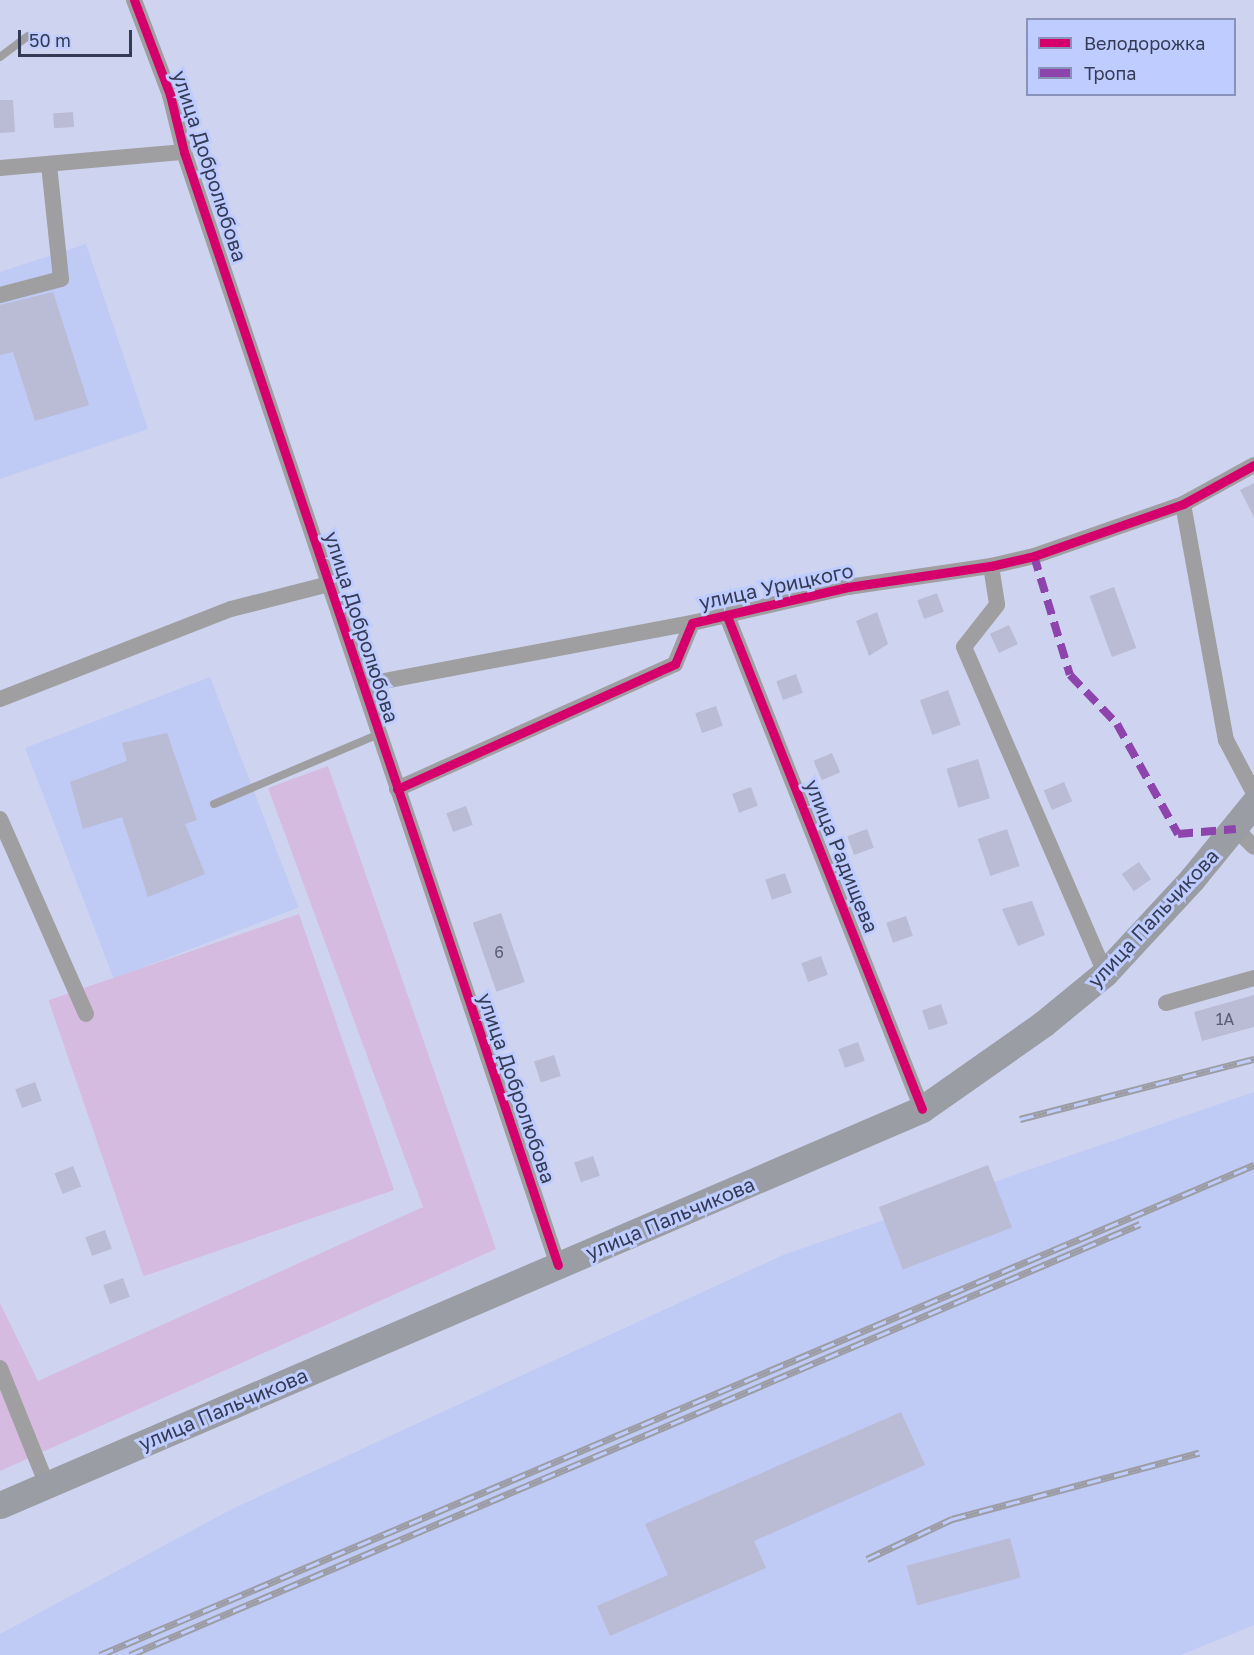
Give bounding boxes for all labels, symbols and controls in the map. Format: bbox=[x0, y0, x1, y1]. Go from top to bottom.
scale bar bbox=[21, 18, 135, 56]
legend bbox=[1026, 18, 1236, 96]
text: 50 m bbox=[29, 29, 71, 51]
text: Велодорожка bbox=[1084, 32, 1205, 54]
text: Тропа bbox=[1084, 62, 1136, 84]
street label: улица Добролюбова bbox=[168, 67, 252, 265]
street label: улица Добролюбова bbox=[320, 528, 404, 726]
street label: улица Урицкого bbox=[697, 558, 855, 614]
street label: улица Радищева bbox=[800, 776, 884, 936]
street label: улица Пальчикова bbox=[1082, 844, 1224, 992]
house number: 6 bbox=[494, 942, 504, 962]
street label: улица Добролюбова bbox=[473, 990, 561, 1186]
house number: 1А bbox=[1216, 1009, 1234, 1029]
street label: улица Пальчикова bbox=[582, 1172, 758, 1264]
street label: улица Пальчикова bbox=[135, 1363, 311, 1455]

